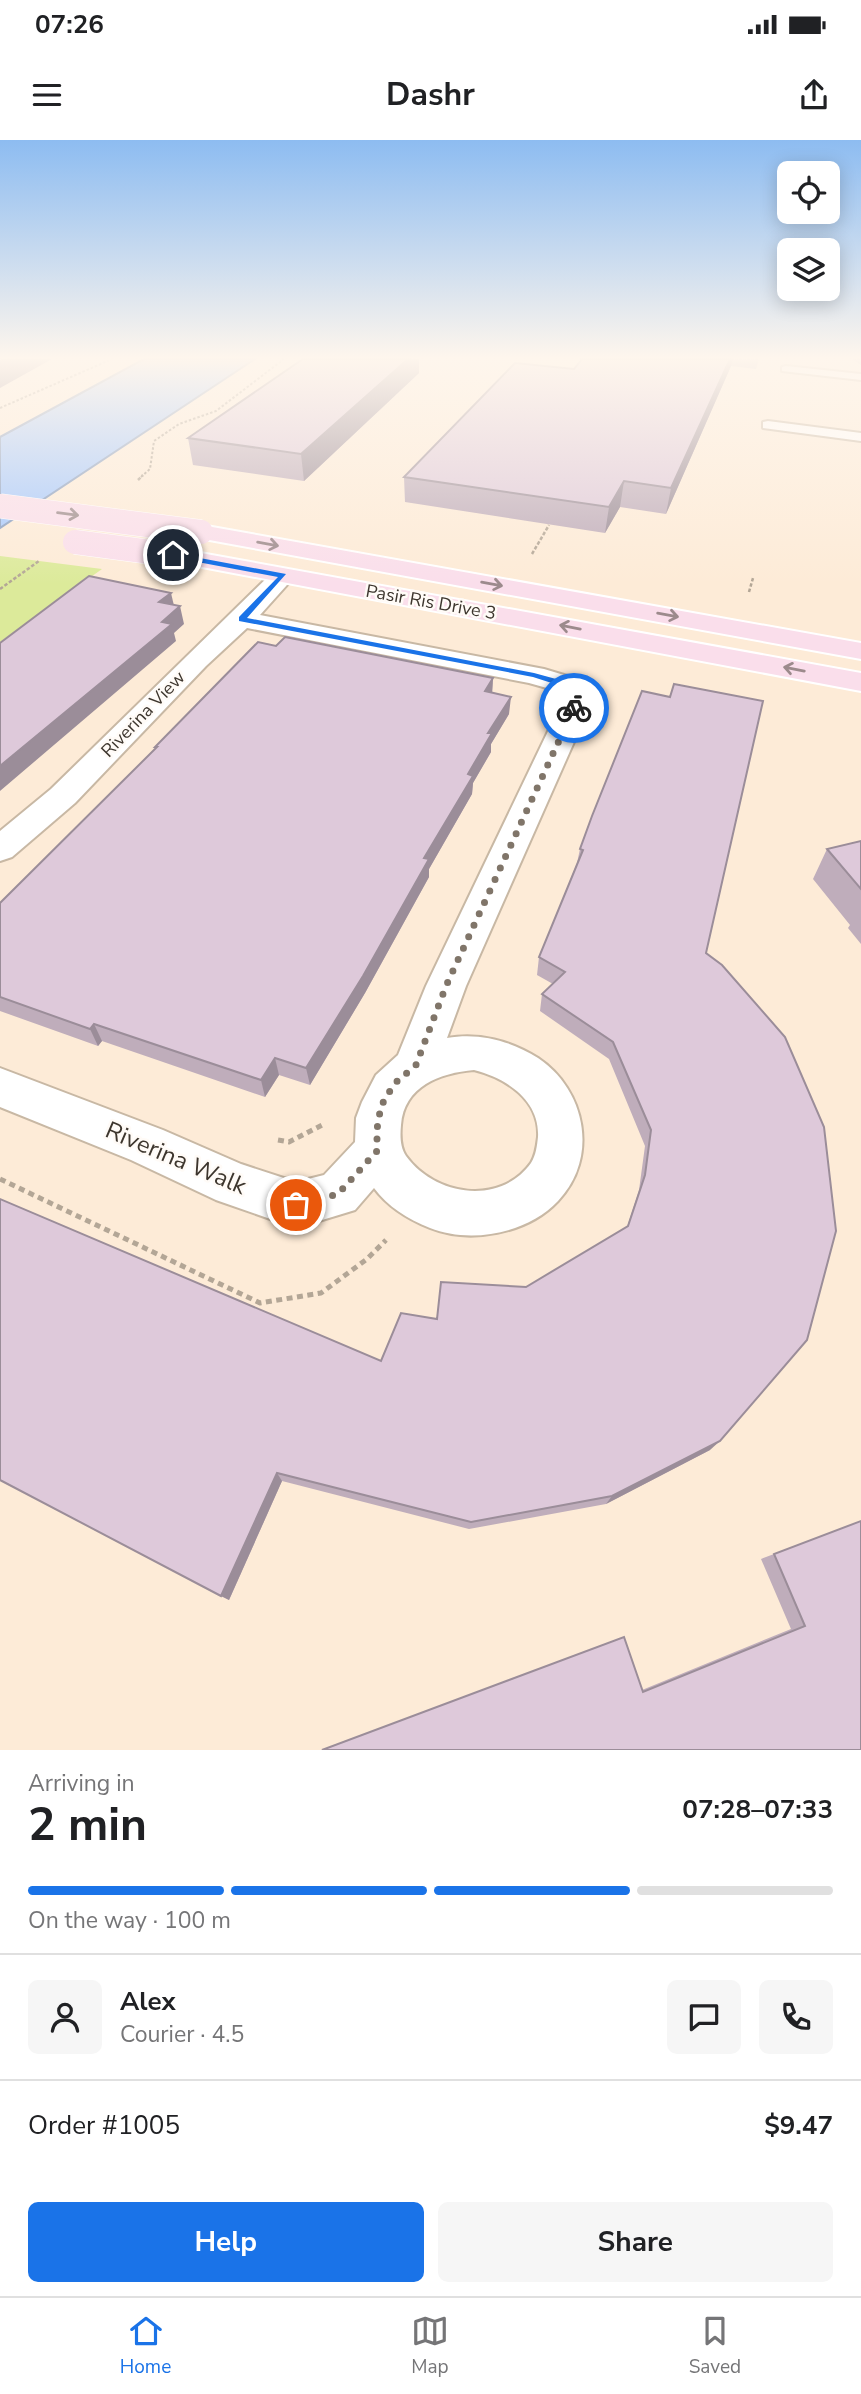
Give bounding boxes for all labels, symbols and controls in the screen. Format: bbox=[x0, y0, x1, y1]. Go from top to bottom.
text: 07:26 bbox=[35, 7, 104, 42]
text: Dashr bbox=[386, 73, 475, 116]
icon: menu bbox=[28, 76, 66, 114]
icon: share bbox=[795, 76, 833, 114]
map controls bbox=[777, 161, 840, 301]
button: locate bbox=[777, 161, 840, 224]
button: layers bbox=[777, 238, 840, 301]
one-way arrow bbox=[56, 508, 79, 521]
pin bbox=[143, 525, 203, 585]
icon: home bbox=[154, 536, 192, 574]
one-way arrow bbox=[256, 537, 279, 551]
one-way arrow bbox=[480, 577, 503, 591]
street label: Pasir Ris Drive 3 bbox=[364, 579, 498, 625]
one-way arrow bbox=[656, 609, 679, 622]
one-way arrow bbox=[559, 620, 582, 634]
one-way arrow bbox=[783, 662, 806, 676]
street label: Riverina View bbox=[96, 666, 190, 762]
courier bbox=[539, 673, 609, 743]
icon: bike bbox=[555, 689, 593, 727]
street label: Riverina Walk bbox=[101, 1114, 252, 1202]
pin bbox=[266, 1175, 326, 1235]
icon: bag bbox=[277, 1186, 315, 1224]
text: Arriving in bbox=[28, 1768, 135, 1799]
text: 07:28–07:33 bbox=[682, 1792, 833, 1827]
text: 2 min bbox=[28, 1793, 147, 1856]
text: On the way · 100 m bbox=[28, 1905, 231, 1936]
button: person bbox=[28, 1980, 102, 2054]
button: chat bbox=[667, 1980, 741, 2054]
button: phone bbox=[759, 1980, 833, 2054]
text: Alex bbox=[120, 1984, 176, 2019]
text: Courier · 4.5 bbox=[120, 2019, 244, 2050]
text: Order #1005 bbox=[28, 2108, 180, 2143]
text: $9.47 bbox=[764, 2108, 833, 2143]
button: Help bbox=[28, 2202, 424, 2282]
button: Share bbox=[438, 2202, 833, 2282]
tab: Home bbox=[120, 2312, 171, 2380]
tab: Map bbox=[411, 2312, 449, 2380]
tab: Saved bbox=[689, 2312, 741, 2380]

